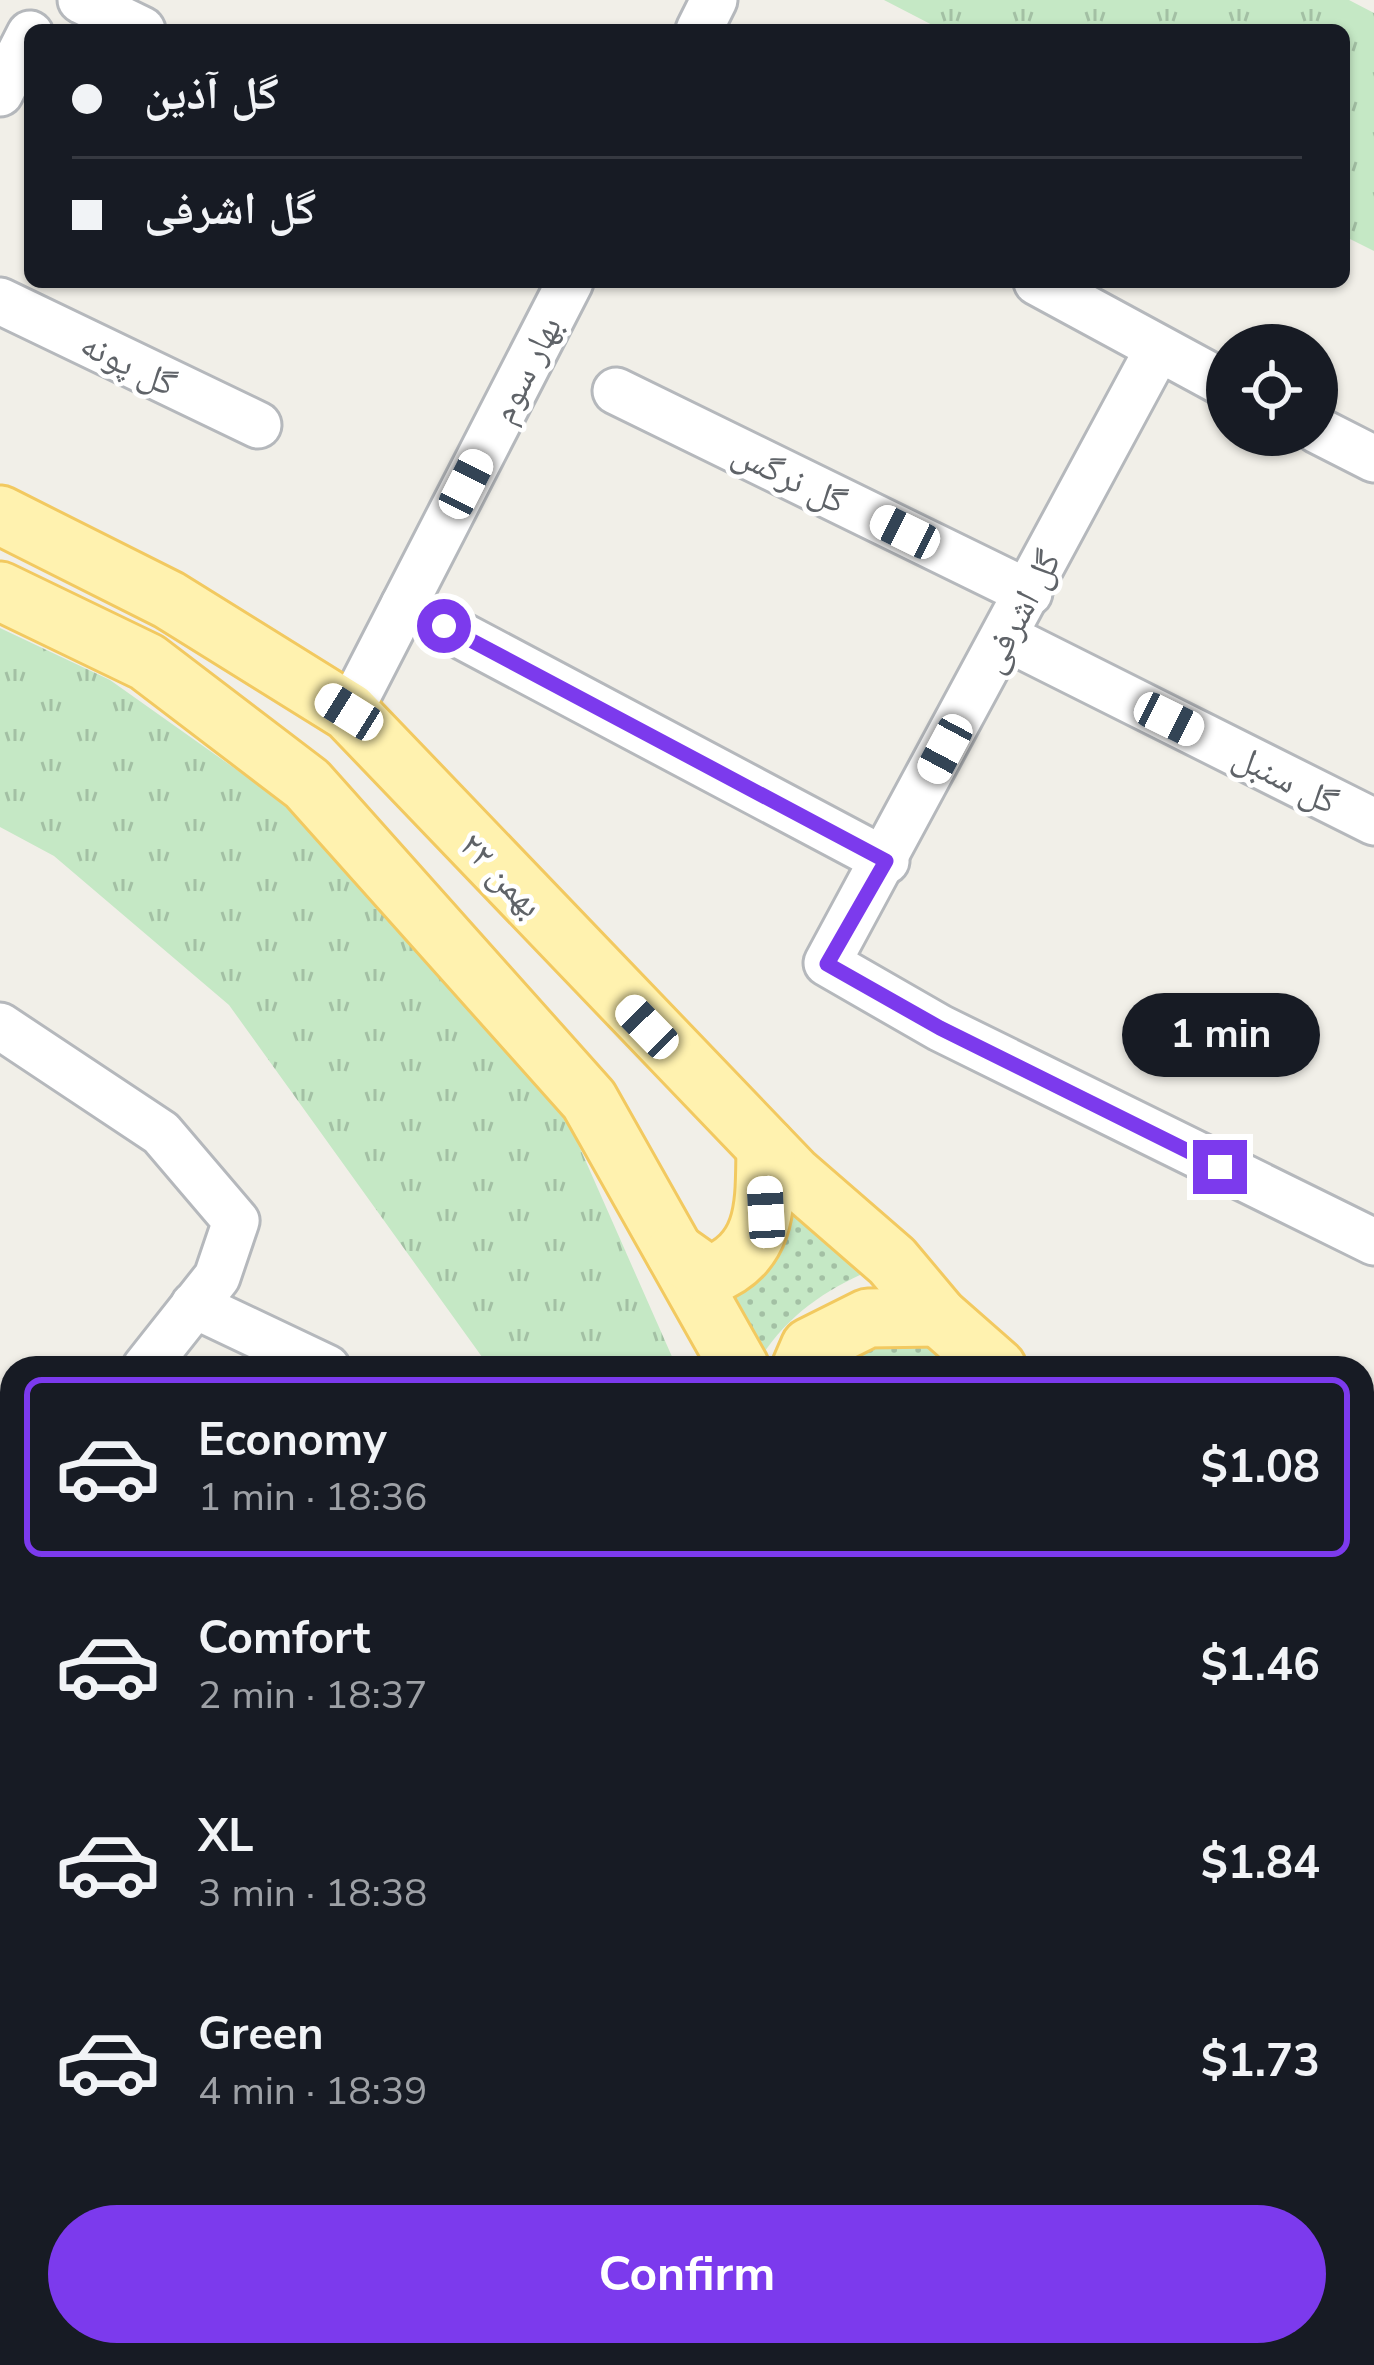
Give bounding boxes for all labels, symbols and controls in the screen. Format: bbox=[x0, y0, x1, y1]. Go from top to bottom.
text: گل آذین bbox=[144, 64, 279, 125]
text: گل اشرفی bbox=[144, 179, 316, 240]
street label: بهار سوم bbox=[479, 308, 574, 432]
street label: گل پونه bbox=[72, 320, 184, 408]
map controls bbox=[1206, 324, 1338, 456]
button: locate bbox=[1206, 324, 1338, 456]
street label: گل نرگس bbox=[724, 429, 855, 526]
car bbox=[434, 444, 498, 524]
car bbox=[865, 500, 945, 564]
street label: گل اشرفی bbox=[968, 542, 1073, 682]
route start bbox=[417, 599, 471, 653]
car bbox=[309, 678, 389, 746]
car bbox=[1129, 687, 1209, 751]
car bbox=[912, 709, 978, 789]
street label: گل سنبل bbox=[1225, 732, 1346, 826]
street label: ۲۲ بهمن bbox=[448, 822, 554, 928]
car bbox=[609, 989, 685, 1065]
callout: 1 min bbox=[1121, 993, 1319, 1077]
text: 1 min bbox=[1171, 1008, 1271, 1061]
route end bbox=[1193, 1140, 1247, 1194]
car bbox=[746, 1175, 786, 1249]
text: Economy bbox=[198, 1410, 387, 1471]
icon: car bbox=[54, 1413, 162, 1521]
text: $1.08 bbox=[1201, 1437, 1320, 1498]
text: 1 min · 18:36 bbox=[198, 1471, 427, 1524]
text: Comfort bbox=[198, 1608, 370, 1669]
icon: car bbox=[54, 1611, 162, 1719]
text: $1.46 bbox=[1201, 1635, 1320, 1696]
text: 2 min · 18:37 bbox=[198, 1669, 427, 1722]
text: XL bbox=[198, 1806, 254, 1867]
icon: car bbox=[54, 1809, 162, 1917]
text: $1.84 bbox=[1201, 1833, 1320, 1894]
text: 3 min · 18:38 bbox=[198, 1867, 427, 1920]
text: Green bbox=[198, 2004, 324, 2065]
icon: car bbox=[54, 2007, 162, 2115]
text: $1.73 bbox=[1201, 2031, 1320, 2092]
text: 4 min · 18:39 bbox=[198, 2065, 427, 2118]
button: Confirm bbox=[48, 2205, 1326, 2343]

